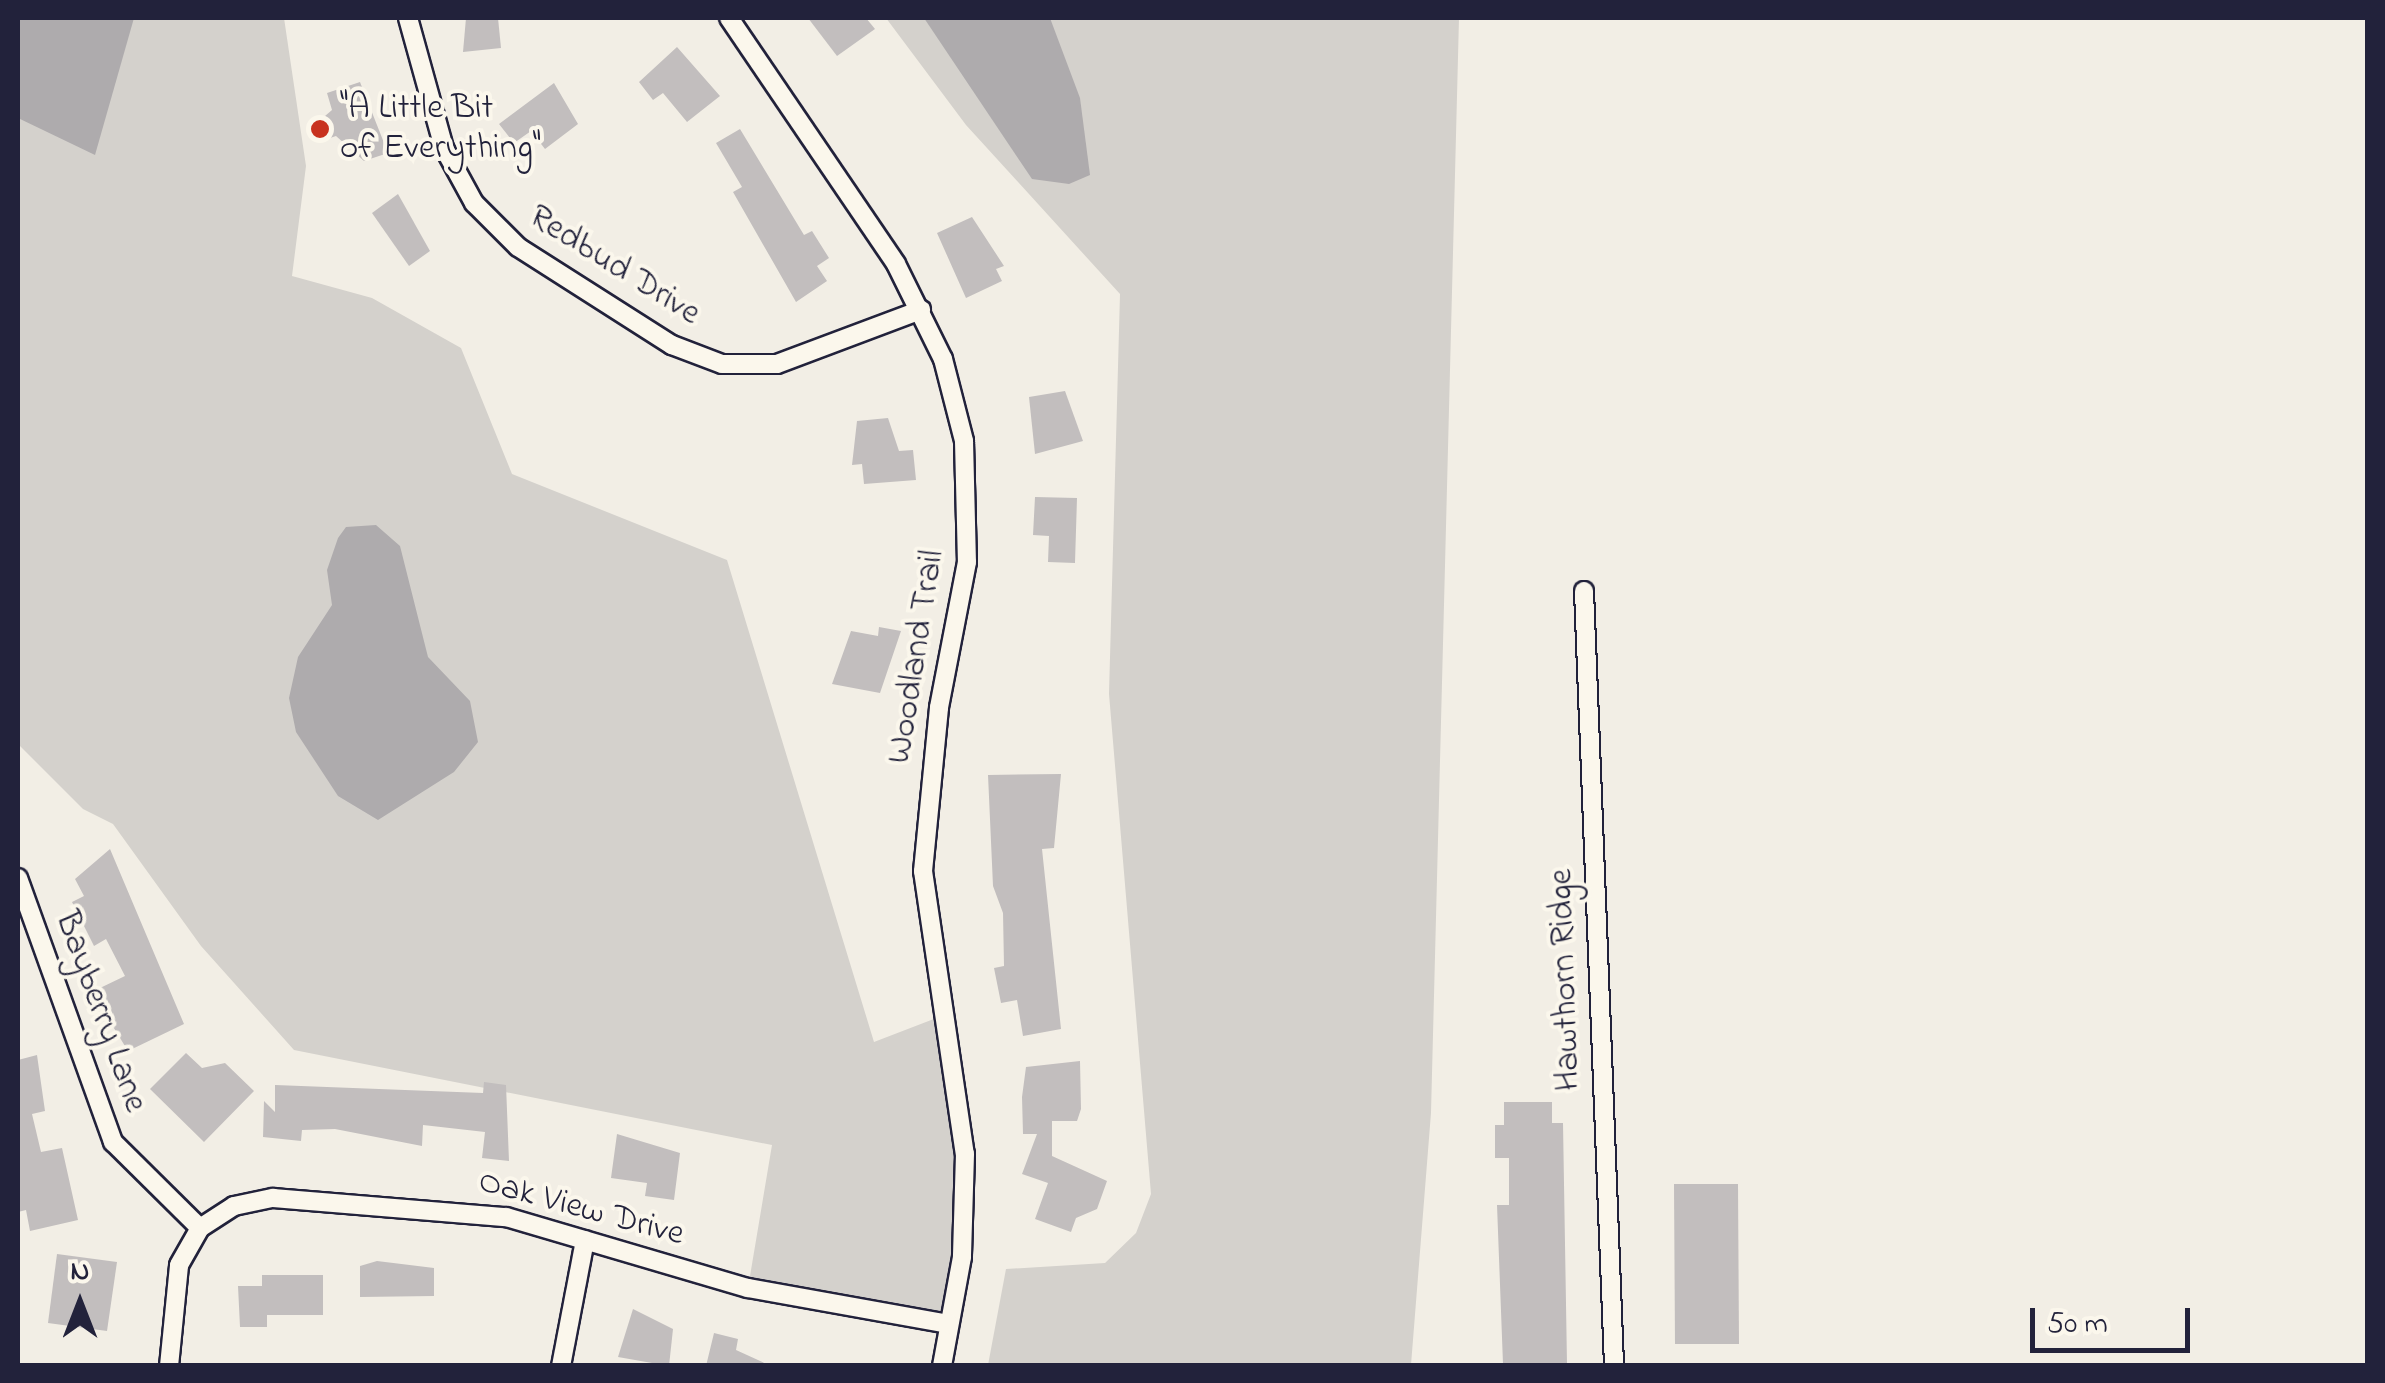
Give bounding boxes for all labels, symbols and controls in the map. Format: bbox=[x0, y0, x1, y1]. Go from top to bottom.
place label: "A Little Bit of Everything" bbox=[340, 88, 541, 170]
marker: "A Little Bit of Everything" bbox=[309, 118, 331, 140]
street label: Redbud Drive bbox=[520, 197, 708, 335]
street label: Woodland Trail bbox=[879, 547, 955, 767]
street label: Hawthorn Ridge bbox=[1541, 868, 1591, 1092]
street label: Bayberry Lane bbox=[44, 906, 156, 1118]
street label: Oak View Drive bbox=[474, 1161, 688, 1257]
text: N bbox=[71, 1252, 89, 1293]
north arrow bbox=[30, 1253, 130, 1353]
scale bar bbox=[2035, 1288, 2195, 1350]
text: 50 m bbox=[2047, 1303, 2108, 1347]

